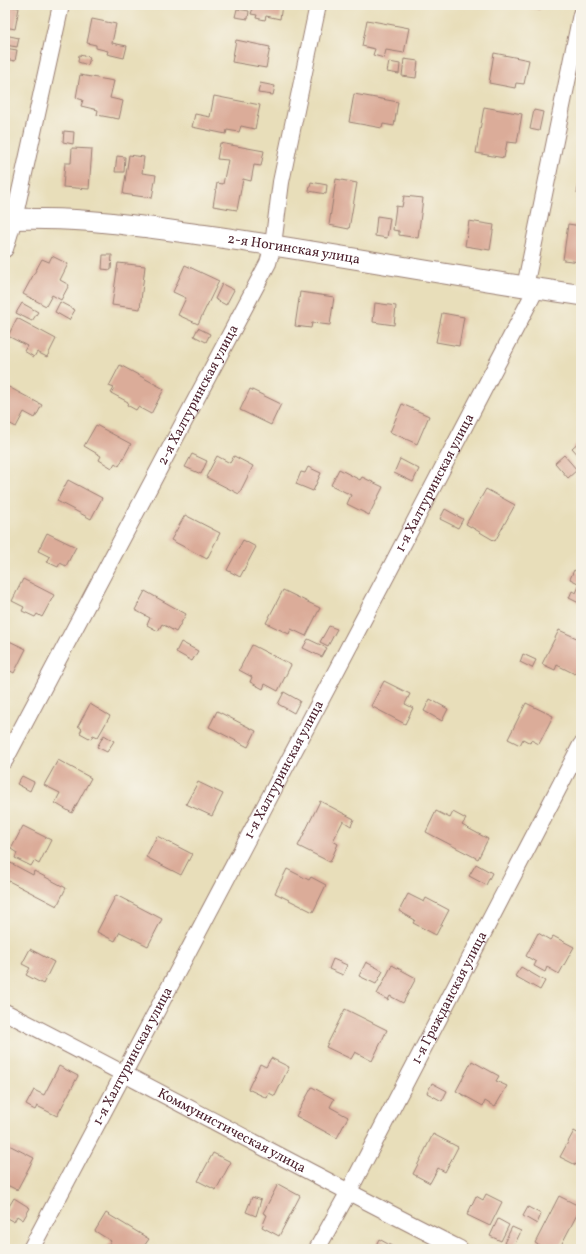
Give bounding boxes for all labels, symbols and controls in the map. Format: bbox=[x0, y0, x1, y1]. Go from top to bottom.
street label: 2-я Ногинская улица bbox=[226, 229, 362, 269]
street label: 2-я Халтуринская улица bbox=[153, 321, 243, 469]
street label: 1-я Халтуринская улица bbox=[391, 410, 479, 556]
street label: 1-я Халтуринская улица bbox=[240, 697, 328, 842]
street label: 1-я Гражданская улица bbox=[407, 928, 492, 1068]
street label: 1-я Халтуринская улица bbox=[88, 984, 177, 1129]
street label: Коммунистическая улица bbox=[154, 1084, 309, 1178]

